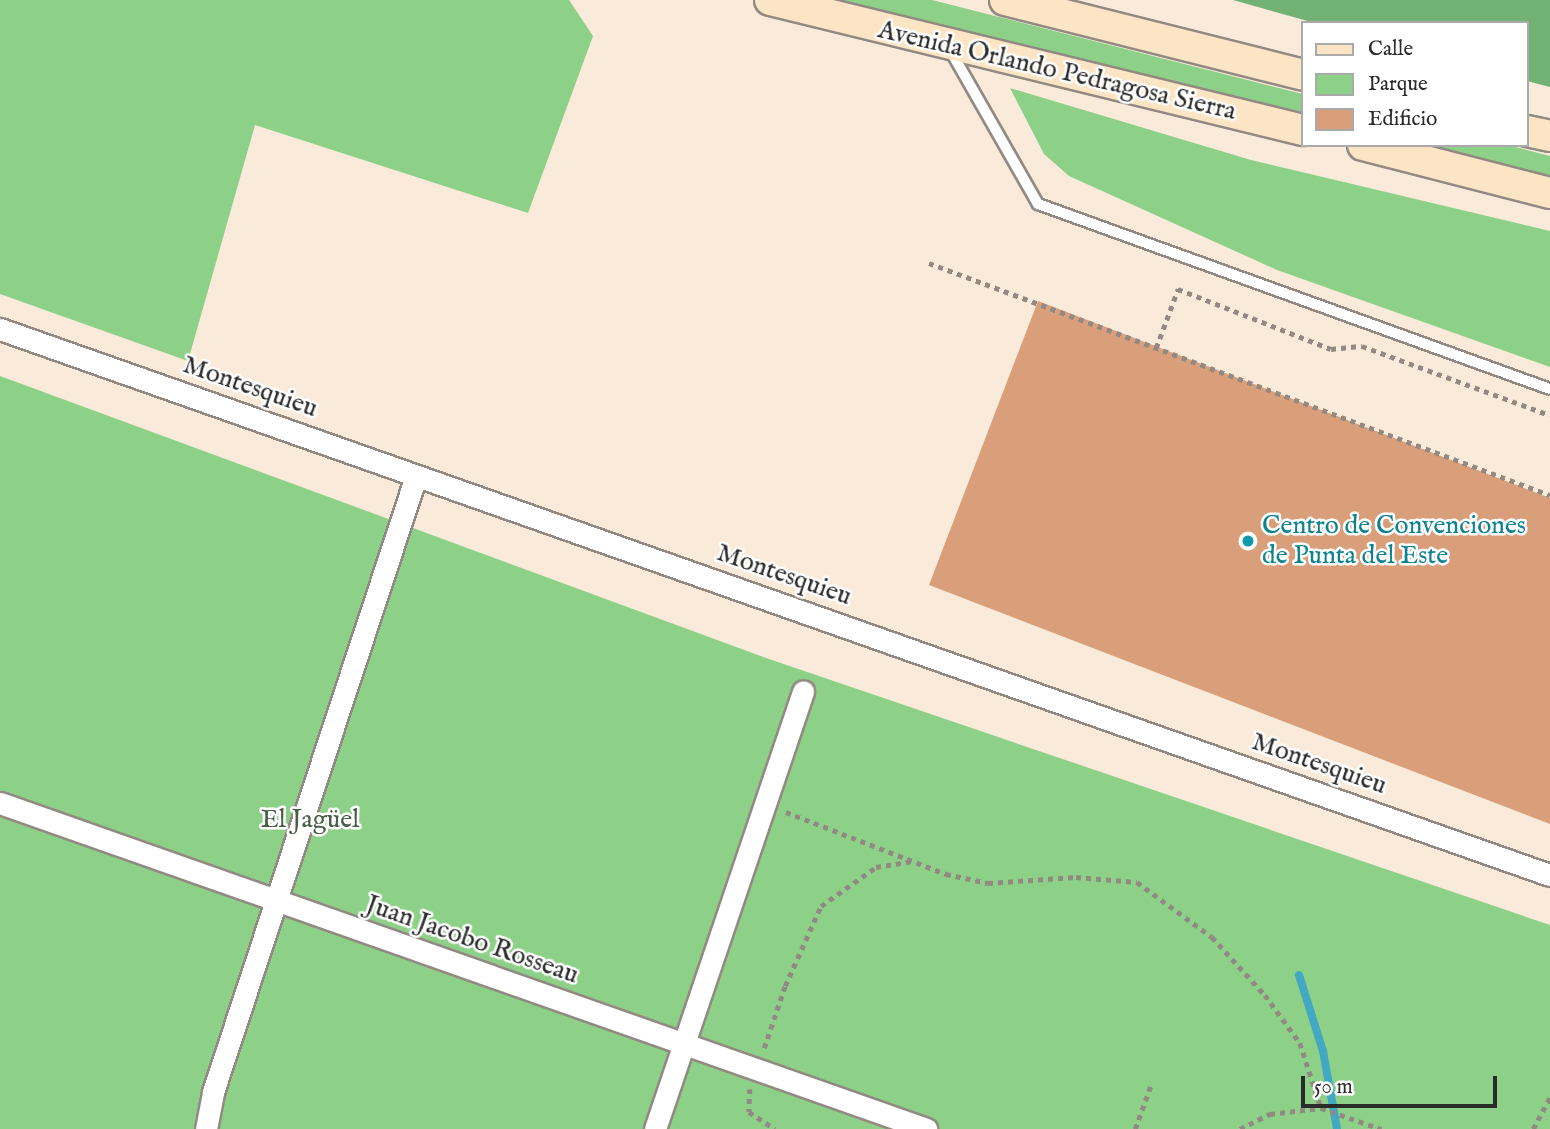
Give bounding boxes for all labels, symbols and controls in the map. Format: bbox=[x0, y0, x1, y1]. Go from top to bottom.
street label: Avenida Orlando Pedragosa Sierra bbox=[875, 15, 1239, 127]
legend bbox=[1302, 21, 1529, 147]
text: Calle bbox=[1368, 36, 1413, 63]
text: Parque bbox=[1368, 71, 1428, 98]
text: Edificio bbox=[1368, 106, 1437, 133]
street label: Montesquieu bbox=[179, 349, 321, 425]
place label: Centro de Convenciones de Punta del Este bbox=[1262, 510, 1526, 572]
marker: Centro de Convenciones de Punta del Este bbox=[1240, 533, 1256, 549]
street label: Montesquieu bbox=[713, 537, 855, 613]
street label: Montesquieu bbox=[1248, 726, 1390, 802]
park label: El Jagüel bbox=[261, 804, 359, 836]
street label: Juan Jacobo Rosseau bbox=[362, 889, 582, 991]
scale bar bbox=[1305, 1062, 1501, 1106]
text: 50 m bbox=[1314, 1074, 1353, 1101]

